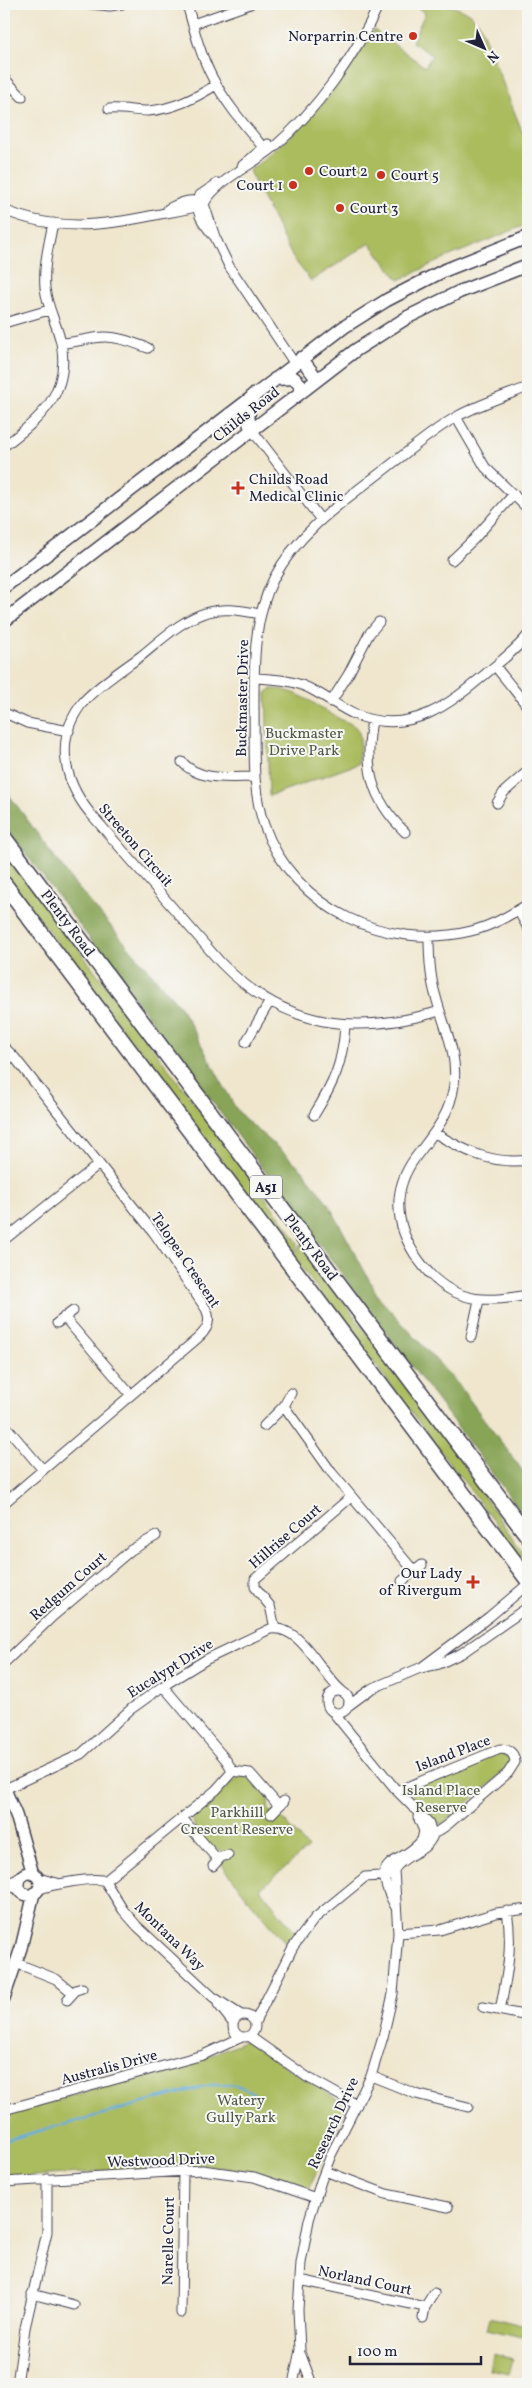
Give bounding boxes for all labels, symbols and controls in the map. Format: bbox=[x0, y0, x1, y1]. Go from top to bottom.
north arrow bbox=[460, 22, 510, 72]
place label: Norparrin Centre bbox=[288, 27, 403, 48]
marker: Norparrin Centre bbox=[407, 30, 419, 42]
text: N bbox=[482, 46, 502, 66]
place label: Court 2 bbox=[319, 162, 368, 183]
marker: Court 2 bbox=[303, 165, 315, 177]
place label: Court 5 bbox=[391, 166, 439, 187]
marker: Court 5 bbox=[375, 169, 387, 181]
place label: Court 1 bbox=[236, 176, 283, 197]
marker: Court 1 bbox=[287, 179, 299, 191]
place label: Court 3 bbox=[350, 199, 398, 220]
marker: Court 3 bbox=[334, 202, 346, 214]
street label: Childs Road bbox=[209, 382, 285, 448]
place label: Childs Road Medical Clinic bbox=[249, 470, 344, 508]
marker: Childs Road Medical Clinic bbox=[231, 481, 245, 495]
street label: Buckmaster Drive bbox=[232, 639, 255, 757]
park label: Buckmaster Drive Park bbox=[265, 724, 343, 762]
street label: Streeton Circuit bbox=[93, 800, 177, 892]
street label: Plenty Road bbox=[35, 886, 99, 962]
road number: A51 bbox=[250, 1176, 282, 1198]
street label: Telopea Crescent bbox=[145, 1209, 225, 1313]
street label: Plenty Road bbox=[278, 1210, 342, 1286]
street label: Hillrise Court bbox=[245, 1500, 327, 1575]
street label: Redgum Court bbox=[26, 1548, 112, 1626]
place label: Our Lady of Rivergum bbox=[379, 1564, 462, 1602]
marker: Our Lady of Rivergum bbox=[466, 1575, 480, 1589]
street label: Eucalypt Drive bbox=[124, 1634, 218, 1704]
street label: Island Place bbox=[413, 1731, 494, 1778]
park label: Island Place Reserve bbox=[402, 1781, 480, 1819]
park label: Parkhill Crescent Reserve bbox=[181, 1803, 293, 1841]
street label: Montana Way bbox=[129, 1898, 209, 1976]
street label: Australis Drive bbox=[59, 2045, 160, 2091]
street label: Research Drive bbox=[304, 2074, 365, 2173]
park label: Watery Gully Park bbox=[206, 2091, 276, 2129]
street label: Westwood Drive bbox=[107, 2149, 215, 2174]
street label: Narelle Court bbox=[158, 2196, 181, 2286]
street label: Norland Court bbox=[316, 2261, 414, 2302]
scale bar bbox=[350, 2333, 481, 2365]
text: 100 m bbox=[357, 2342, 397, 2363]

